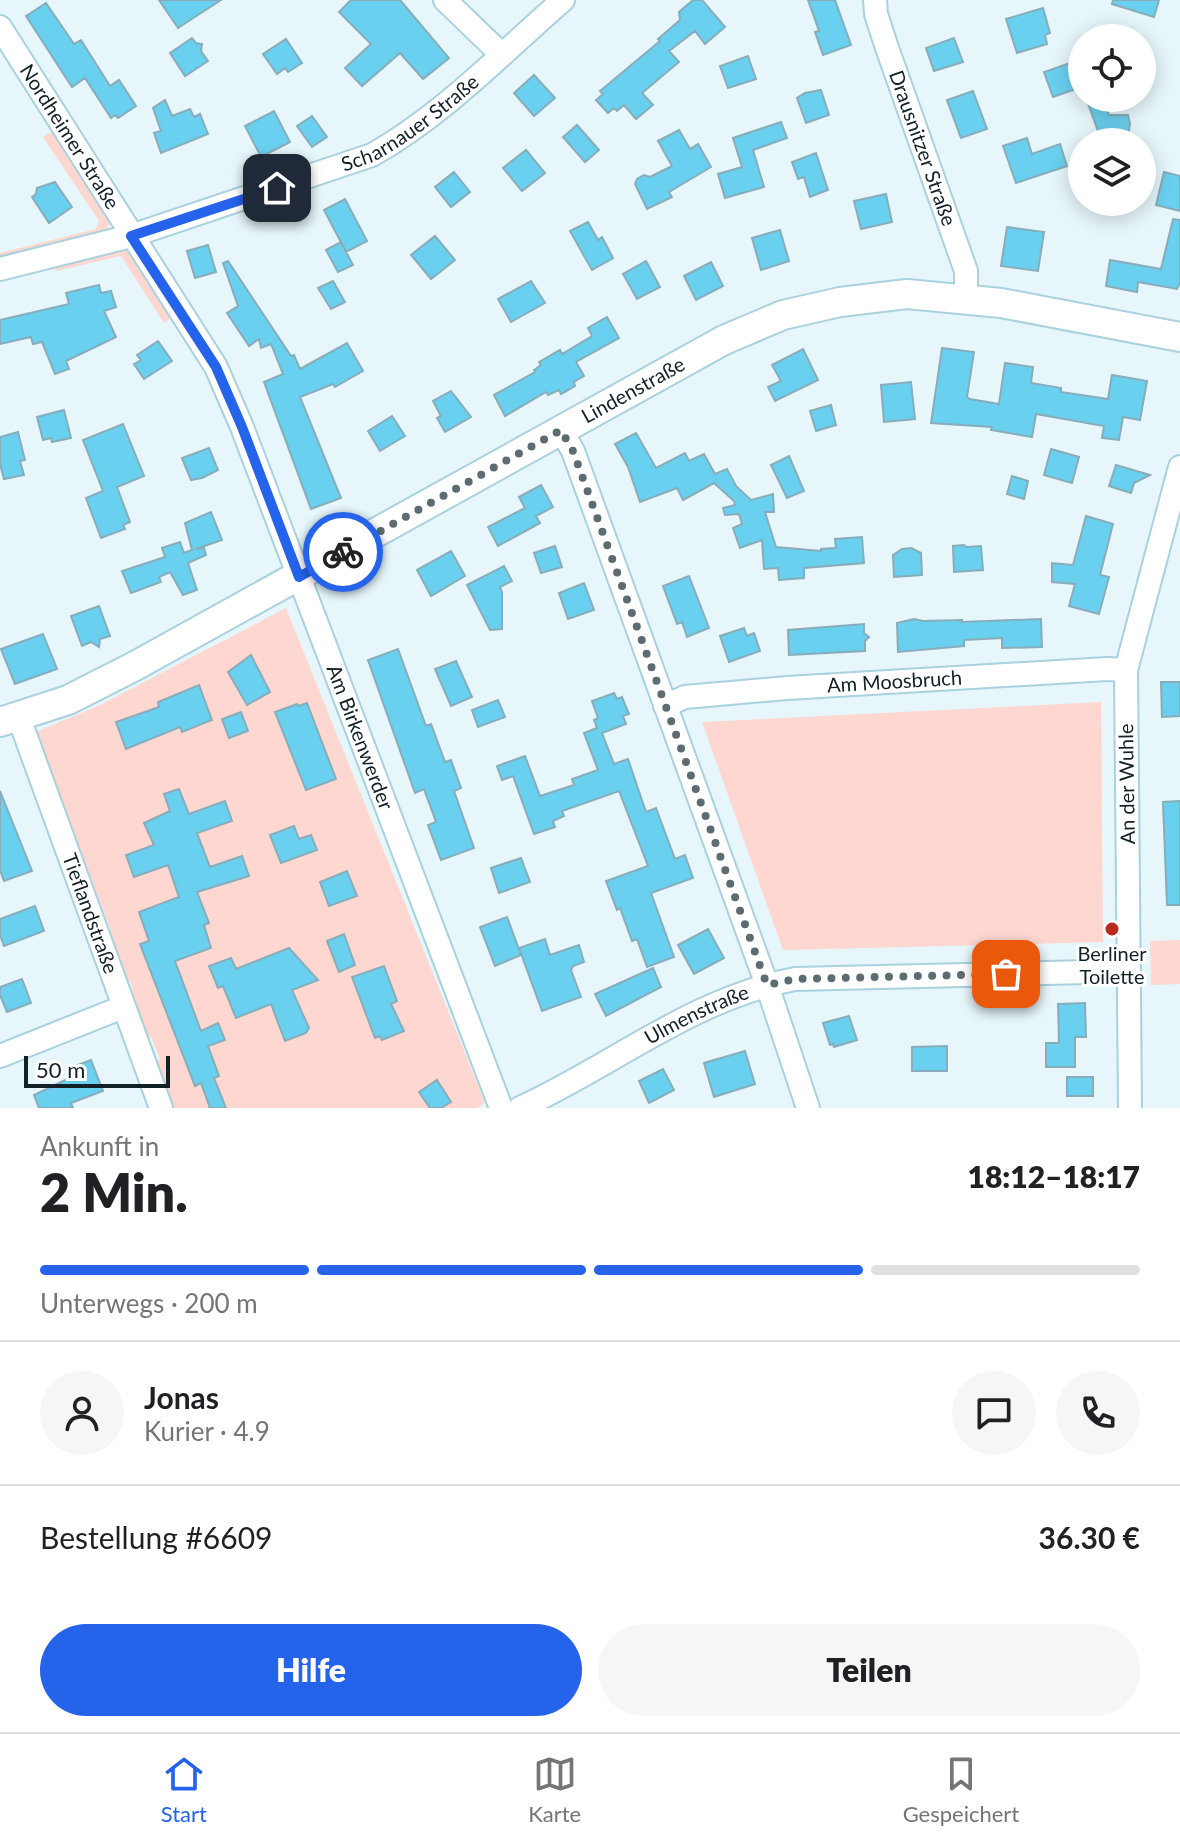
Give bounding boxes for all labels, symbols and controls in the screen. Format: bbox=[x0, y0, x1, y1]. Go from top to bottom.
map controls bbox=[1068, 24, 1156, 216]
button: locate bbox=[1068, 24, 1156, 112]
street label: Nordheimer Straße bbox=[16, 59, 125, 213]
street label: Drausnitzer Straße bbox=[885, 67, 962, 229]
street label: Scharnauer Straße bbox=[338, 69, 483, 175]
button: layers bbox=[1068, 128, 1156, 216]
pin bbox=[243, 154, 311, 222]
icon: home bbox=[255, 166, 299, 210]
street label: Lindenstraße bbox=[577, 351, 689, 428]
courier bbox=[303, 512, 383, 592]
icon: bike bbox=[321, 530, 365, 574]
street label: Am Birkenwerder bbox=[322, 661, 400, 813]
street label: Am Moosbruch bbox=[826, 665, 963, 697]
street label: An der Wuhle bbox=[1113, 723, 1139, 845]
street label: Tieflandstraße bbox=[58, 850, 124, 977]
marker: Berliner Toilette bbox=[1103, 920, 1121, 938]
pin bbox=[972, 940, 1040, 1008]
place label: Berliner Toilette bbox=[1077, 941, 1147, 988]
icon: bag bbox=[984, 952, 1028, 996]
street label: Ulmenstraße bbox=[640, 979, 752, 1049]
scale bar bbox=[24, 1052, 170, 1088]
text: 50 m bbox=[36, 1056, 85, 1083]
text: Ankunft in bbox=[40, 1130, 159, 1162]
text: 18:12–18:17 bbox=[967, 1158, 1140, 1194]
text: 2 Min. bbox=[40, 1161, 188, 1223]
text: Unterwegs · 200 m bbox=[40, 1287, 258, 1319]
button: person bbox=[40, 1371, 124, 1455]
button: chat bbox=[952, 1371, 1036, 1455]
button: phone bbox=[1056, 1371, 1140, 1455]
text: Jonas bbox=[144, 1379, 219, 1415]
text: Kurier · 4.9 bbox=[144, 1415, 270, 1447]
text: Bestellung #6609 bbox=[40, 1519, 272, 1555]
text: 36.30 € bbox=[1039, 1519, 1140, 1555]
button: Hilfe bbox=[40, 1624, 582, 1716]
button: Teilen bbox=[598, 1624, 1140, 1716]
tab: Start bbox=[161, 1752, 207, 1827]
tab: Karte bbox=[528, 1752, 581, 1827]
tab: Gespeichert bbox=[903, 1752, 1019, 1827]

